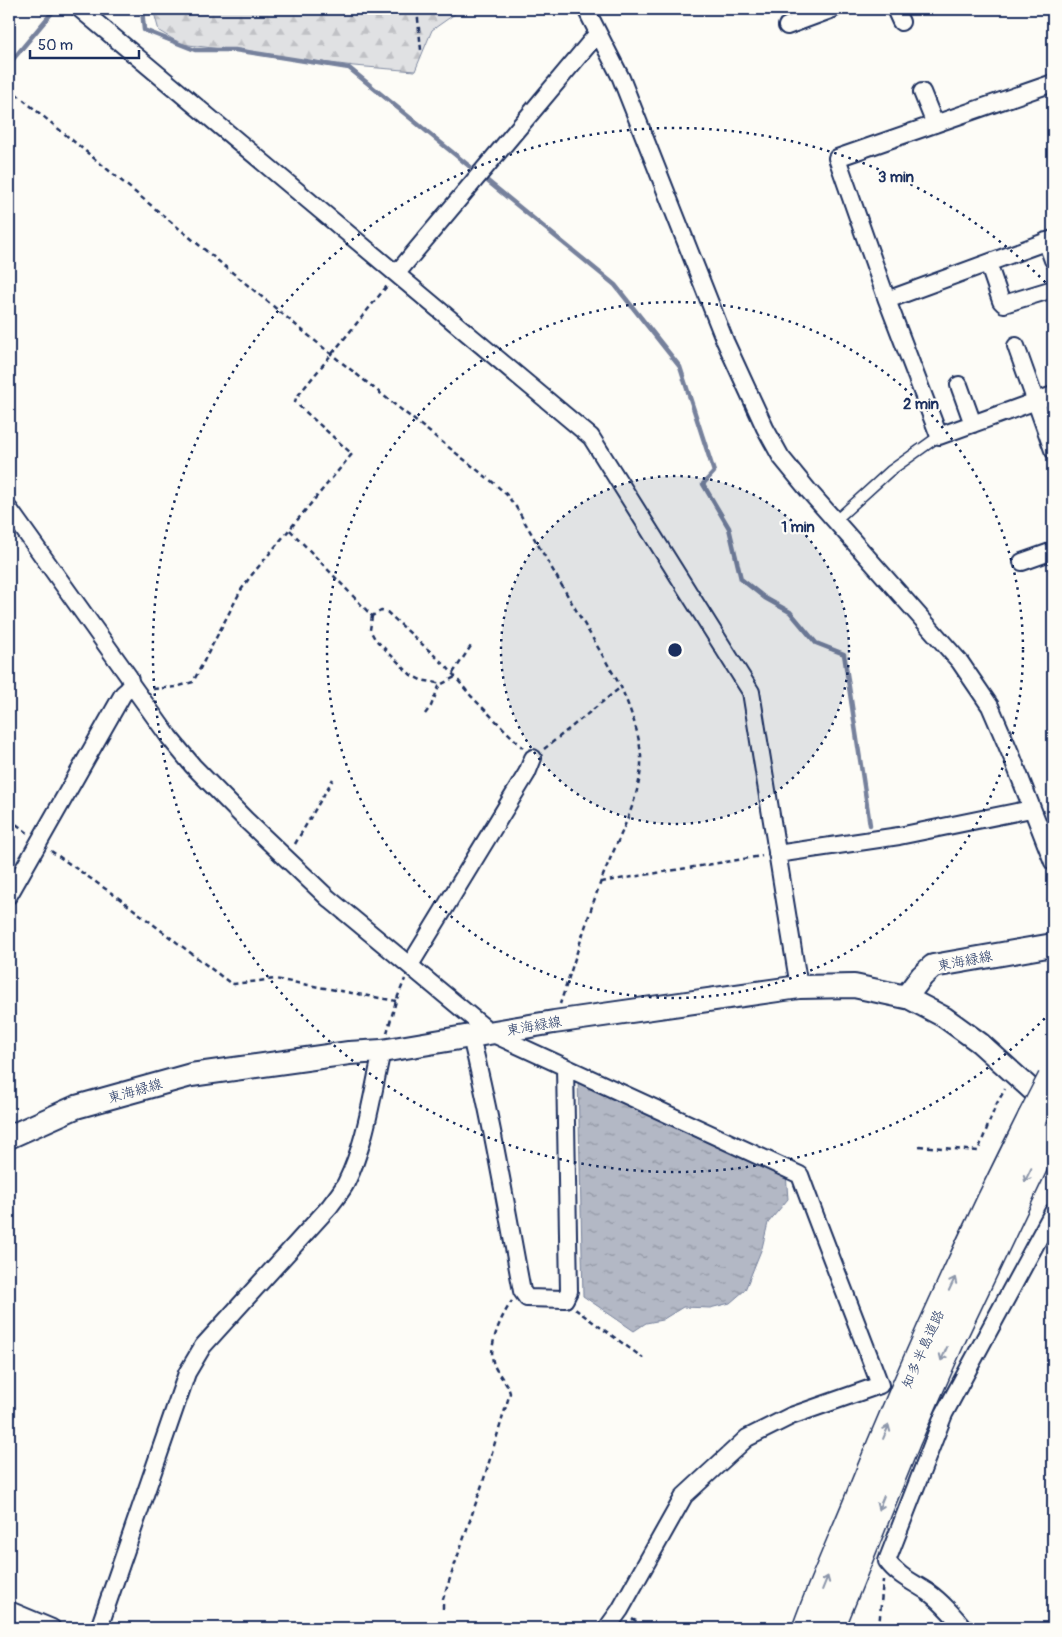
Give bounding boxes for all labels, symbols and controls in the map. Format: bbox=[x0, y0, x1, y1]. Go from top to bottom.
scale bar bbox=[30, 28, 139, 60]
text: 50 m bbox=[38, 36, 73, 55]
text: 3 min bbox=[878, 168, 914, 187]
text: 2 min bbox=[903, 395, 939, 414]
text: 1 min bbox=[781, 518, 815, 537]
centre of rings bbox=[666, 641, 684, 659]
street label: 東海緑線 bbox=[936, 947, 994, 975]
street label: 東海緑線 bbox=[505, 1013, 563, 1039]
street label: 東海緑線 bbox=[106, 1075, 164, 1107]
one-way arrow bbox=[1023, 1167, 1032, 1182]
one-way arrow bbox=[947, 1277, 957, 1292]
street label: 知多半島道路 bbox=[898, 1307, 948, 1391]
one-way arrow bbox=[939, 1346, 949, 1361]
one-way arrow bbox=[882, 1425, 892, 1440]
one-way arrow bbox=[875, 1495, 885, 1510]
one-way arrow bbox=[821, 1576, 830, 1591]

